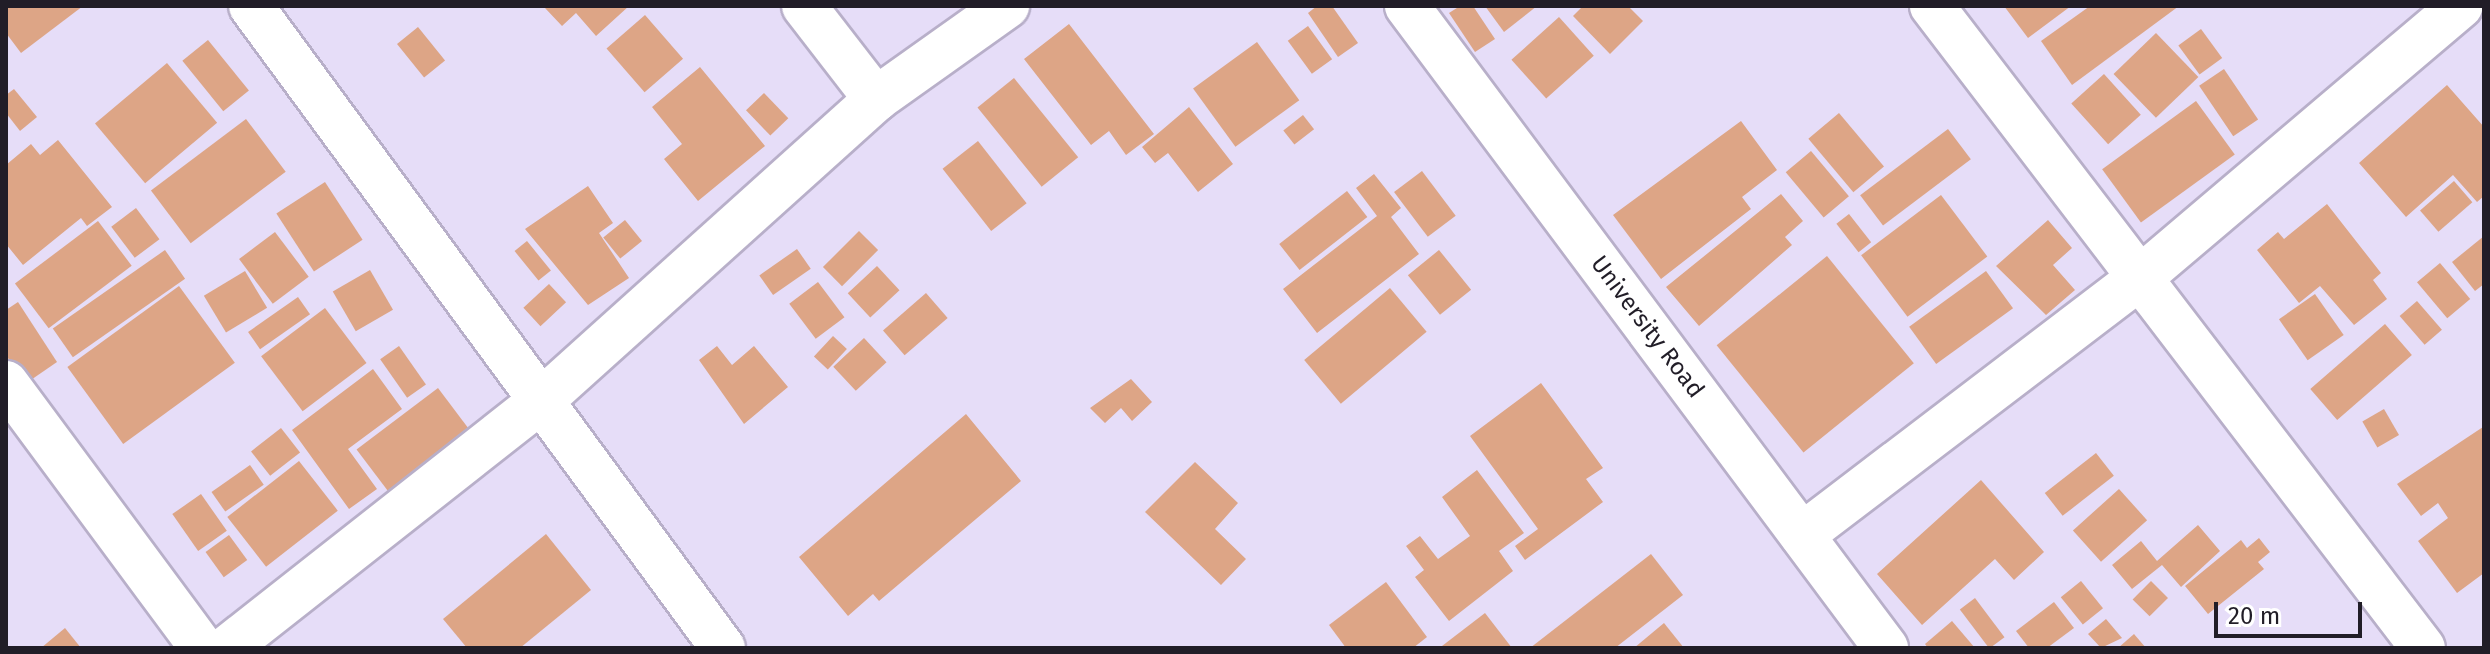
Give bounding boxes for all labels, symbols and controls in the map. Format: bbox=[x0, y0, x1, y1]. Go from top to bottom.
street label: University Road bbox=[1584, 250, 1710, 404]
scale bar bbox=[2218, 586, 2366, 636]
text: 20 m bbox=[2228, 602, 2280, 630]

